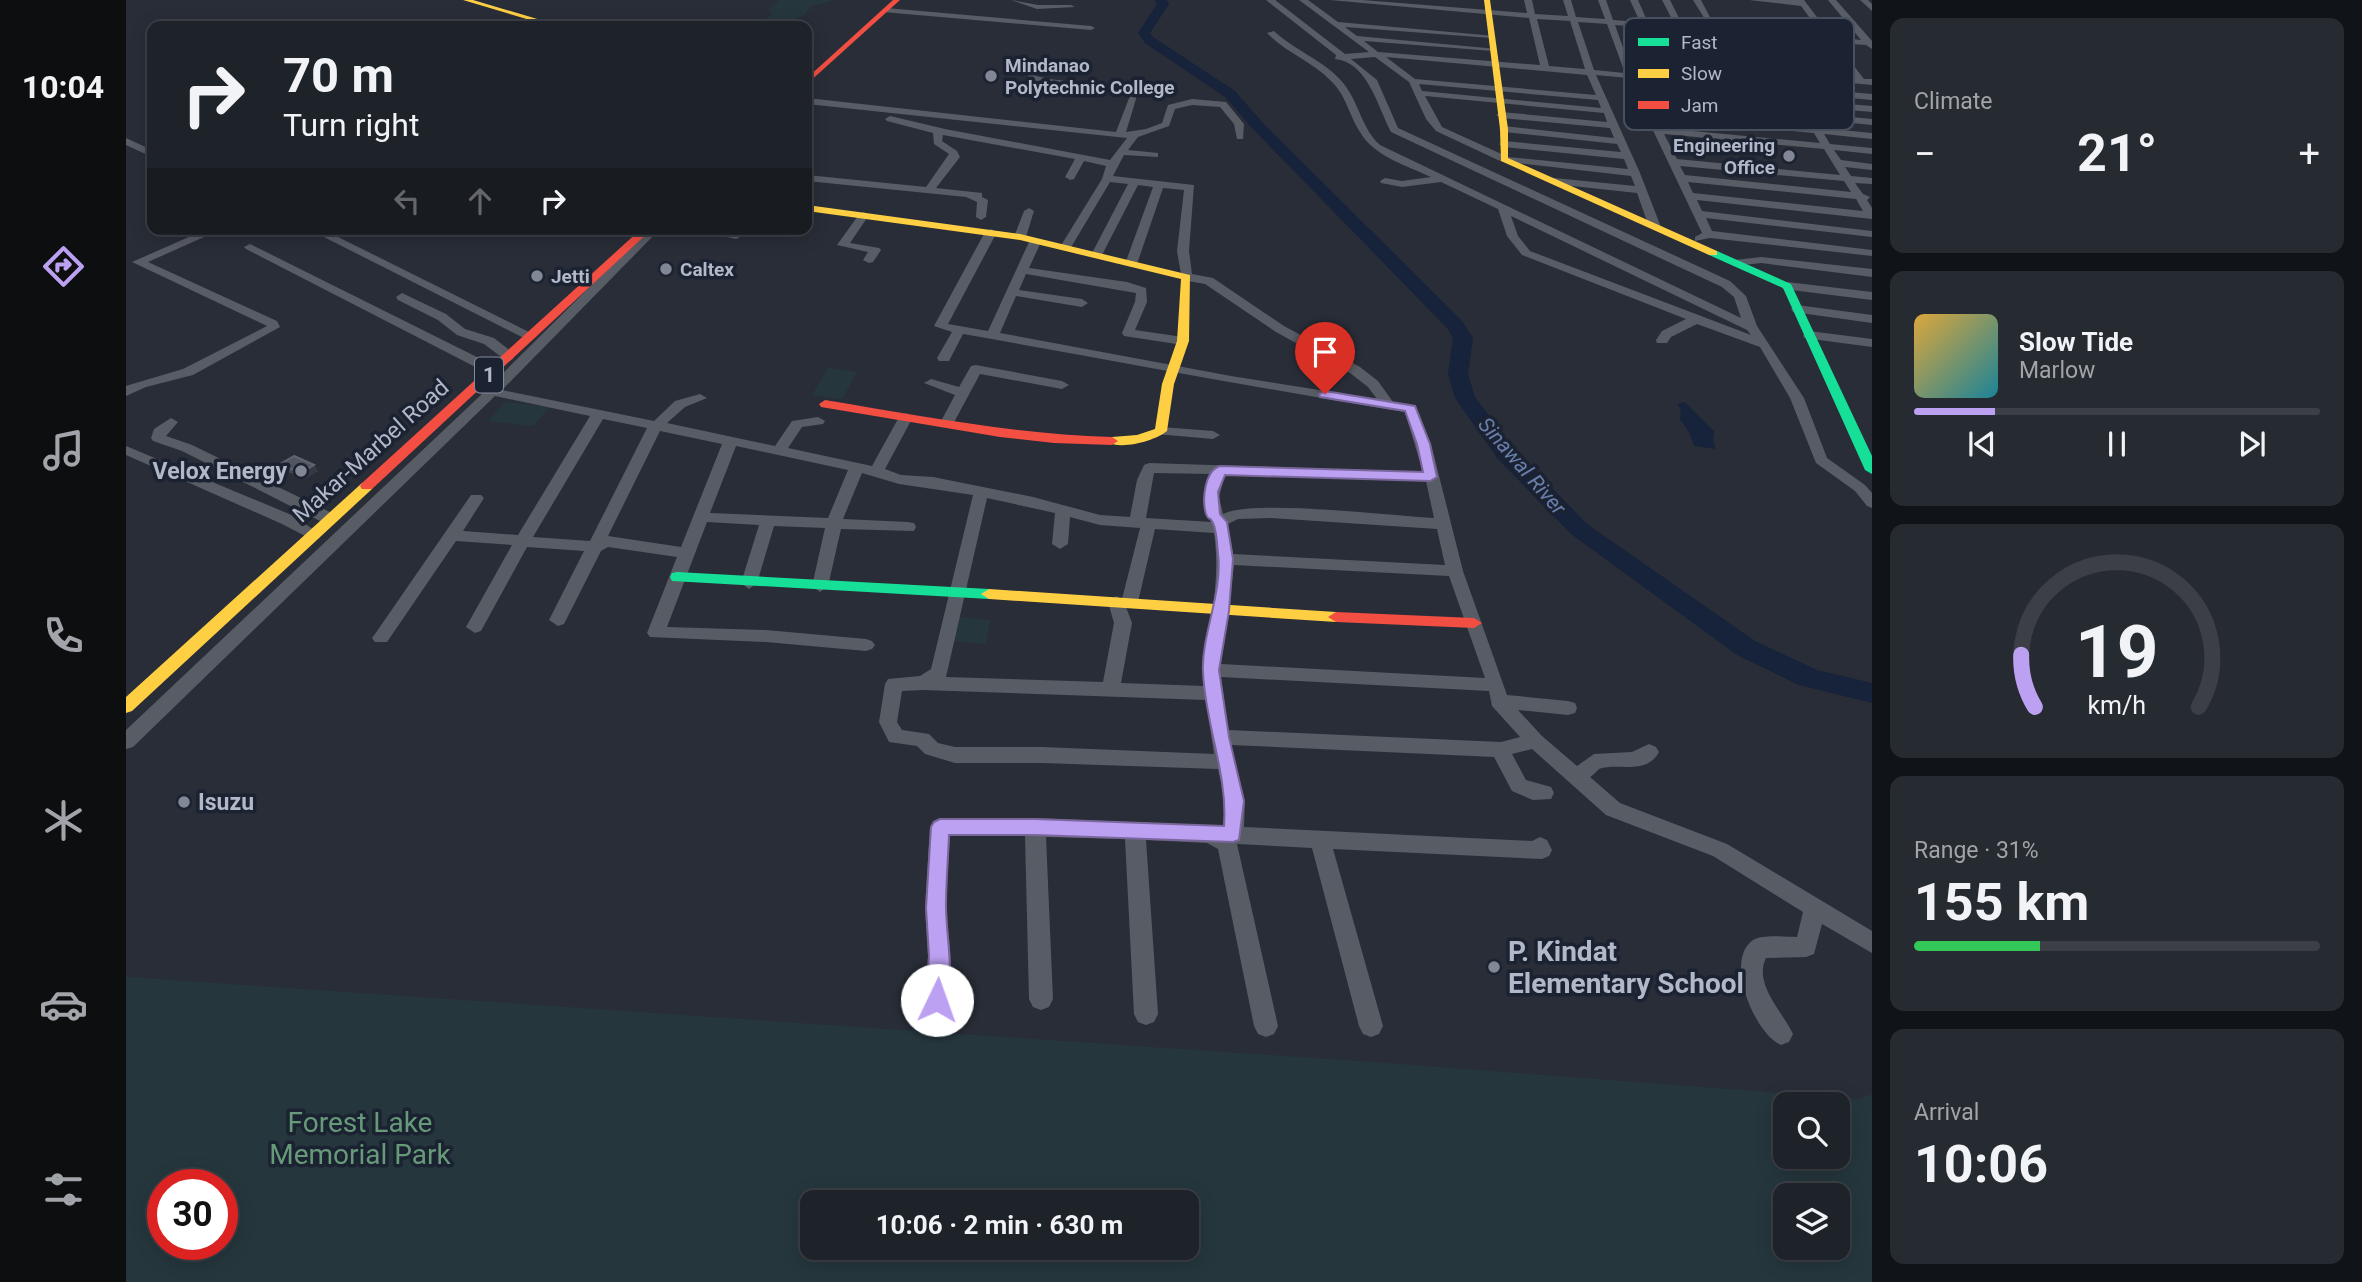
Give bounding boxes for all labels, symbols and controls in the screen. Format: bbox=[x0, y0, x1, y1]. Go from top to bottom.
legend bbox=[1624, 18, 1854, 130]
text: Fast bbox=[1681, 31, 1718, 54]
text: 70 m bbox=[283, 47, 394, 104]
icon: right bbox=[168, 49, 259, 140]
place label: Mindanao Polytechnic College bbox=[1005, 54, 1175, 99]
text: Slow bbox=[1681, 62, 1722, 85]
text: 10:04 bbox=[22, 68, 104, 106]
marker: Mindanao Polytechnic College bbox=[983, 68, 999, 84]
text: Climate bbox=[1914, 88, 1993, 115]
text: Jam bbox=[1681, 94, 1718, 117]
text: Turn right bbox=[283, 106, 419, 144]
text: 21° bbox=[2077, 123, 2157, 184]
text: − bbox=[1914, 132, 1936, 176]
text: + bbox=[2298, 132, 2320, 176]
place label: Engineering Office bbox=[1673, 134, 1775, 179]
marker: Engineering Office bbox=[1781, 148, 1797, 164]
icon: left bbox=[388, 182, 426, 220]
icon: ahead bbox=[461, 182, 499, 220]
icon: right bbox=[534, 182, 572, 220]
icon: directions bbox=[39, 242, 88, 291]
place label: Caltex bbox=[680, 258, 734, 281]
marker: Caltex bbox=[658, 261, 674, 277]
place label: Jetti bbox=[551, 265, 590, 288]
marker: Jetti bbox=[529, 268, 545, 284]
pin bbox=[1295, 322, 1355, 394]
text: Slow Tide bbox=[2019, 327, 2133, 357]
icon: arrive bbox=[1306, 333, 1344, 371]
text: Marlow bbox=[2019, 357, 2095, 384]
road number: 1 bbox=[475, 358, 503, 392]
street label: Makar-Marbel Road bbox=[287, 374, 455, 528]
water label: Sinawal River bbox=[1473, 413, 1571, 520]
icon: previous bbox=[1963, 425, 2001, 463]
icon: pause bbox=[2098, 425, 2136, 463]
icon: next bbox=[2233, 425, 2271, 463]
icon: music bbox=[39, 426, 88, 475]
place label: Velox Energy bbox=[153, 458, 287, 485]
marker: Velox Energy bbox=[293, 463, 309, 479]
text: 19 bbox=[2075, 609, 2159, 695]
icon: phone bbox=[39, 611, 88, 660]
text: km/h bbox=[2088, 691, 2146, 720]
place label: Isuzu bbox=[198, 789, 254, 816]
marker: Isuzu bbox=[176, 794, 192, 810]
icon: climate bbox=[39, 796, 88, 845]
text: Range · 31% bbox=[1914, 837, 2039, 864]
text: 155 km bbox=[1914, 872, 2089, 933]
place label: P. Kindat Elementary School bbox=[1508, 935, 1744, 1000]
marker: P. Kindat Elementary School bbox=[1486, 959, 1502, 975]
position arrow bbox=[900, 963, 974, 1037]
icon: car bbox=[39, 980, 88, 1029]
map controls bbox=[1773, 1092, 1850, 1260]
button: search bbox=[1773, 1092, 1850, 1169]
text: Arrival bbox=[1914, 1099, 1979, 1126]
park label: Forest Lake Memorial Park bbox=[269, 1106, 452, 1171]
text: 10:06 bbox=[1914, 1134, 2048, 1195]
icon: filters bbox=[39, 1165, 88, 1214]
speed limit sign: 30 bbox=[147, 1169, 238, 1260]
button: layers bbox=[1773, 1183, 1850, 1260]
text: 10:06 · 2 min · 630 m bbox=[876, 1210, 1123, 1240]

